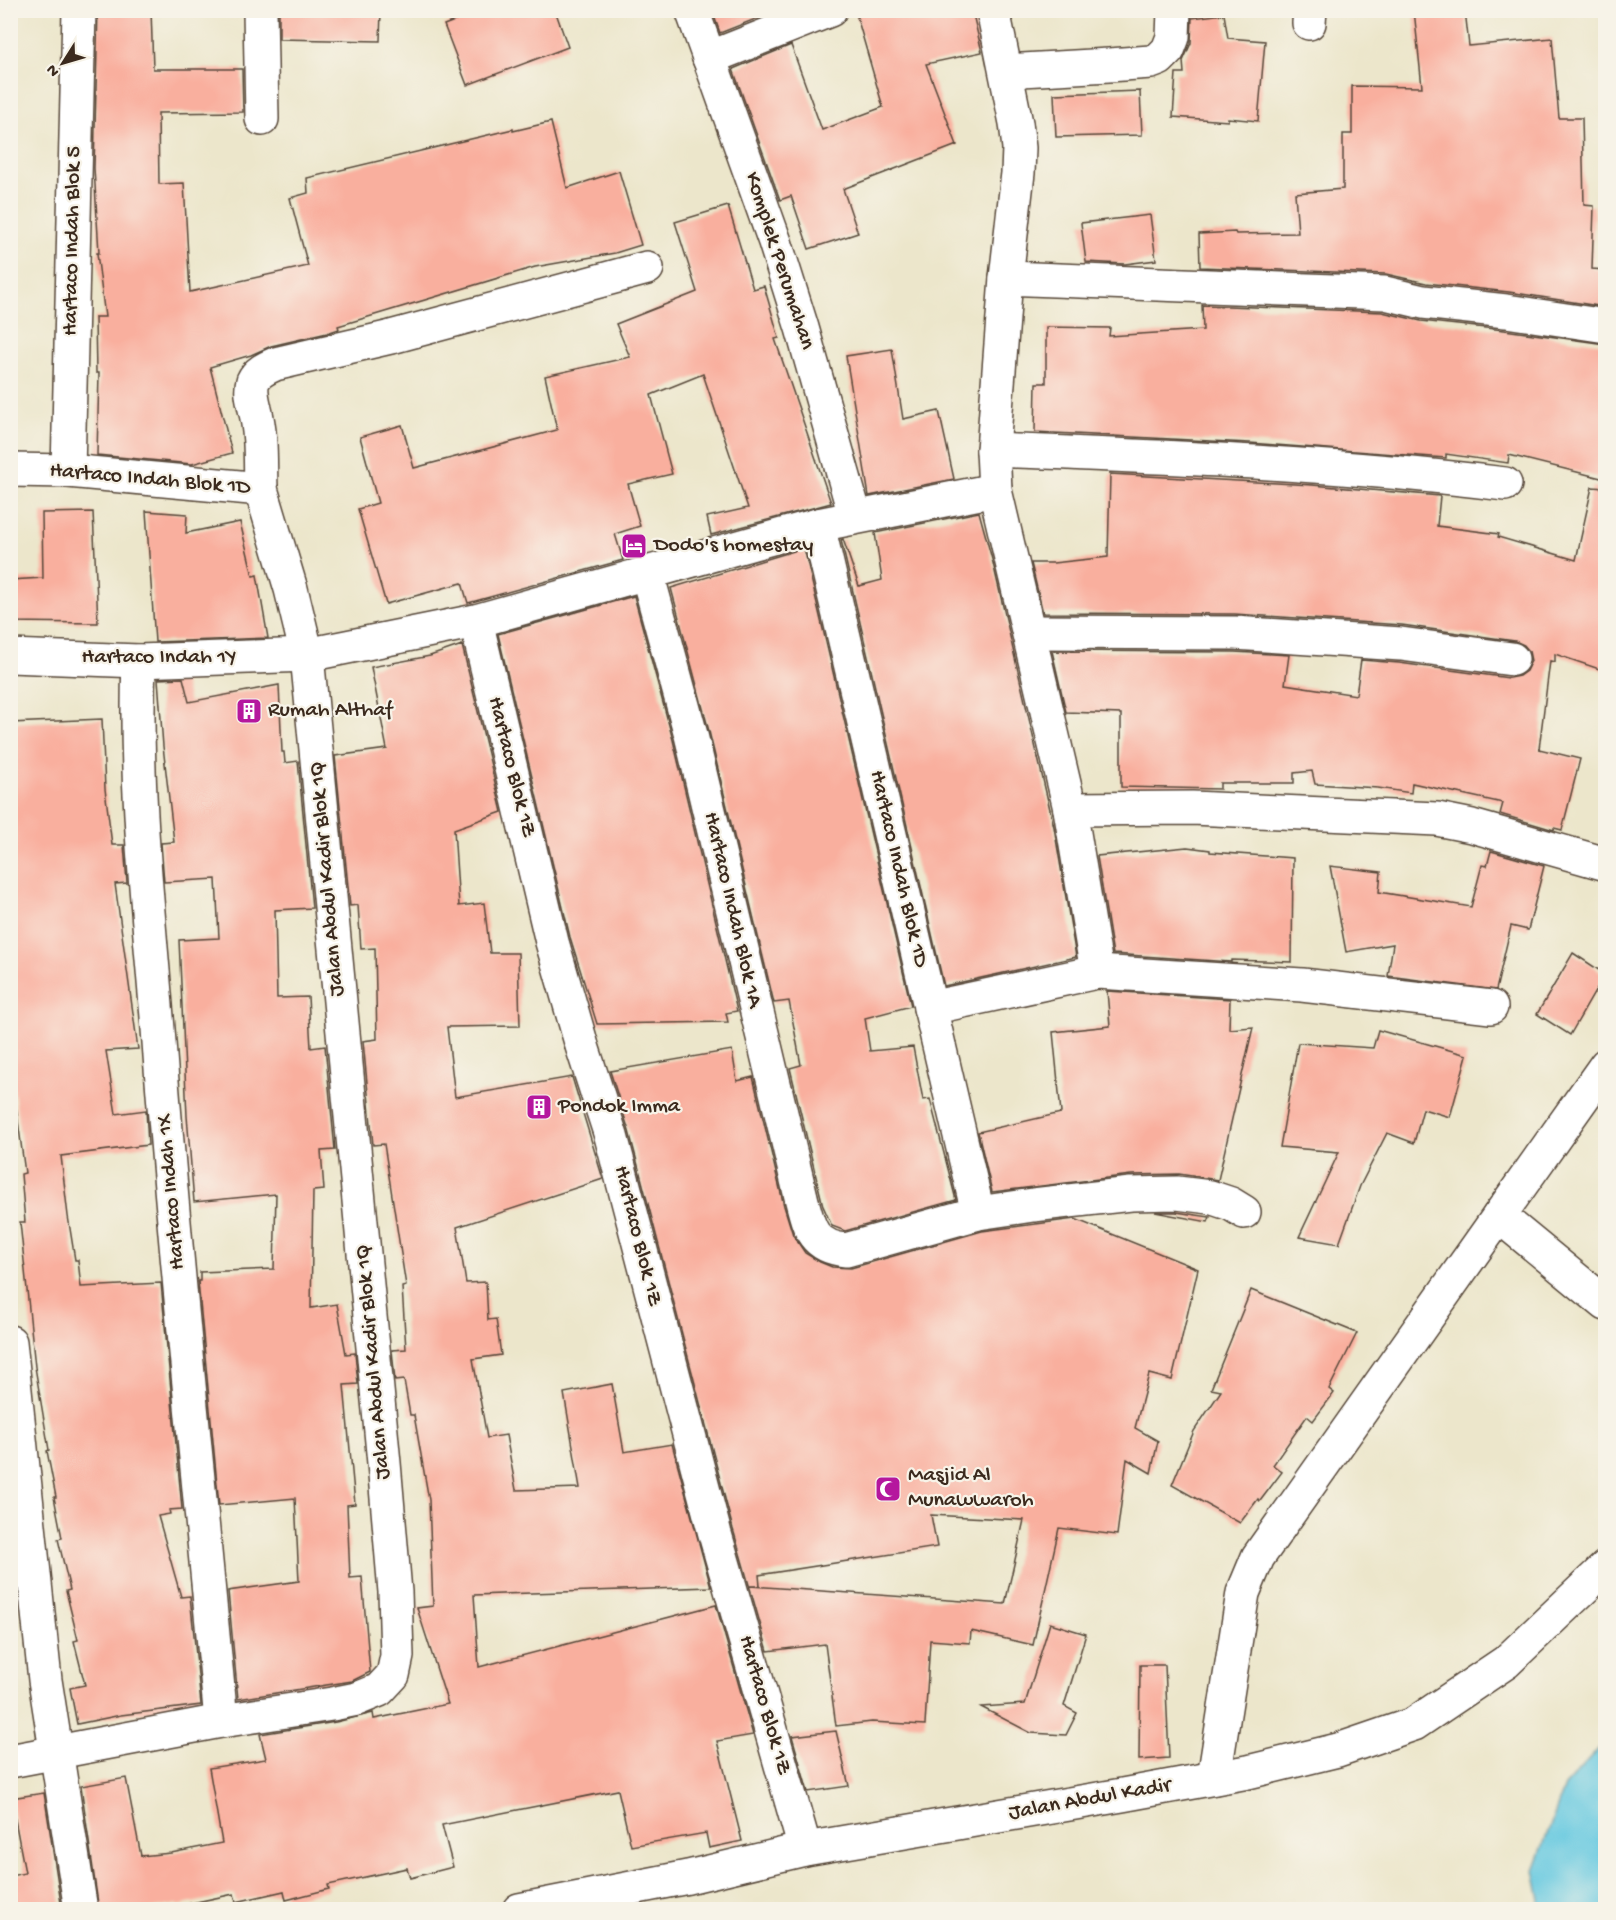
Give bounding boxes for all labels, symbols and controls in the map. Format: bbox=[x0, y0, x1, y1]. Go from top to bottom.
north arrow bbox=[33, 33, 93, 93]
text: N bbox=[43, 60, 65, 80]
street label: Hartaco Indah Blok 5 bbox=[58, 146, 88, 336]
street label: Komplek Perumahan bbox=[738, 169, 820, 354]
street label: Hartaco Indah Blok 1D bbox=[49, 458, 252, 502]
hotel icon: Dodo's homestay bbox=[619, 531, 649, 561]
place label: Dodo's homestay bbox=[652, 533, 813, 559]
street label: Hartaco Indah 1Y bbox=[82, 645, 236, 671]
street label: Hartaco Blok 1Z bbox=[481, 694, 541, 841]
building icon: Rumah Althaf bbox=[234, 696, 264, 726]
place label: Rumah Althaf bbox=[268, 698, 395, 724]
street label: Jalan Abdul Kadir Blok 1Q bbox=[305, 760, 351, 998]
street label: Hartaco Indah Blok 1D bbox=[863, 768, 933, 971]
street label: Hartaco Indah Blok 1A bbox=[697, 810, 767, 1011]
building icon: Pondok Imma bbox=[524, 1092, 554, 1122]
place label: Pondok Imma bbox=[557, 1094, 681, 1120]
street label: Hartaco Indah 1X bbox=[152, 1112, 192, 1271]
street label: Hartaco Blok 1Z bbox=[607, 1163, 667, 1310]
street label: Jalan Abdul Kadir Blok 1Q bbox=[351, 1243, 397, 1481]
place label: Masjid Al Munawwaroh bbox=[908, 1463, 1034, 1514]
mosque icon: Masjid Al Munawwaroh bbox=[873, 1474, 903, 1504]
street label: Hartaco Blok 1Z bbox=[732, 1632, 796, 1778]
street label: Jalan Abdul Kadir bbox=[1007, 1773, 1175, 1827]

